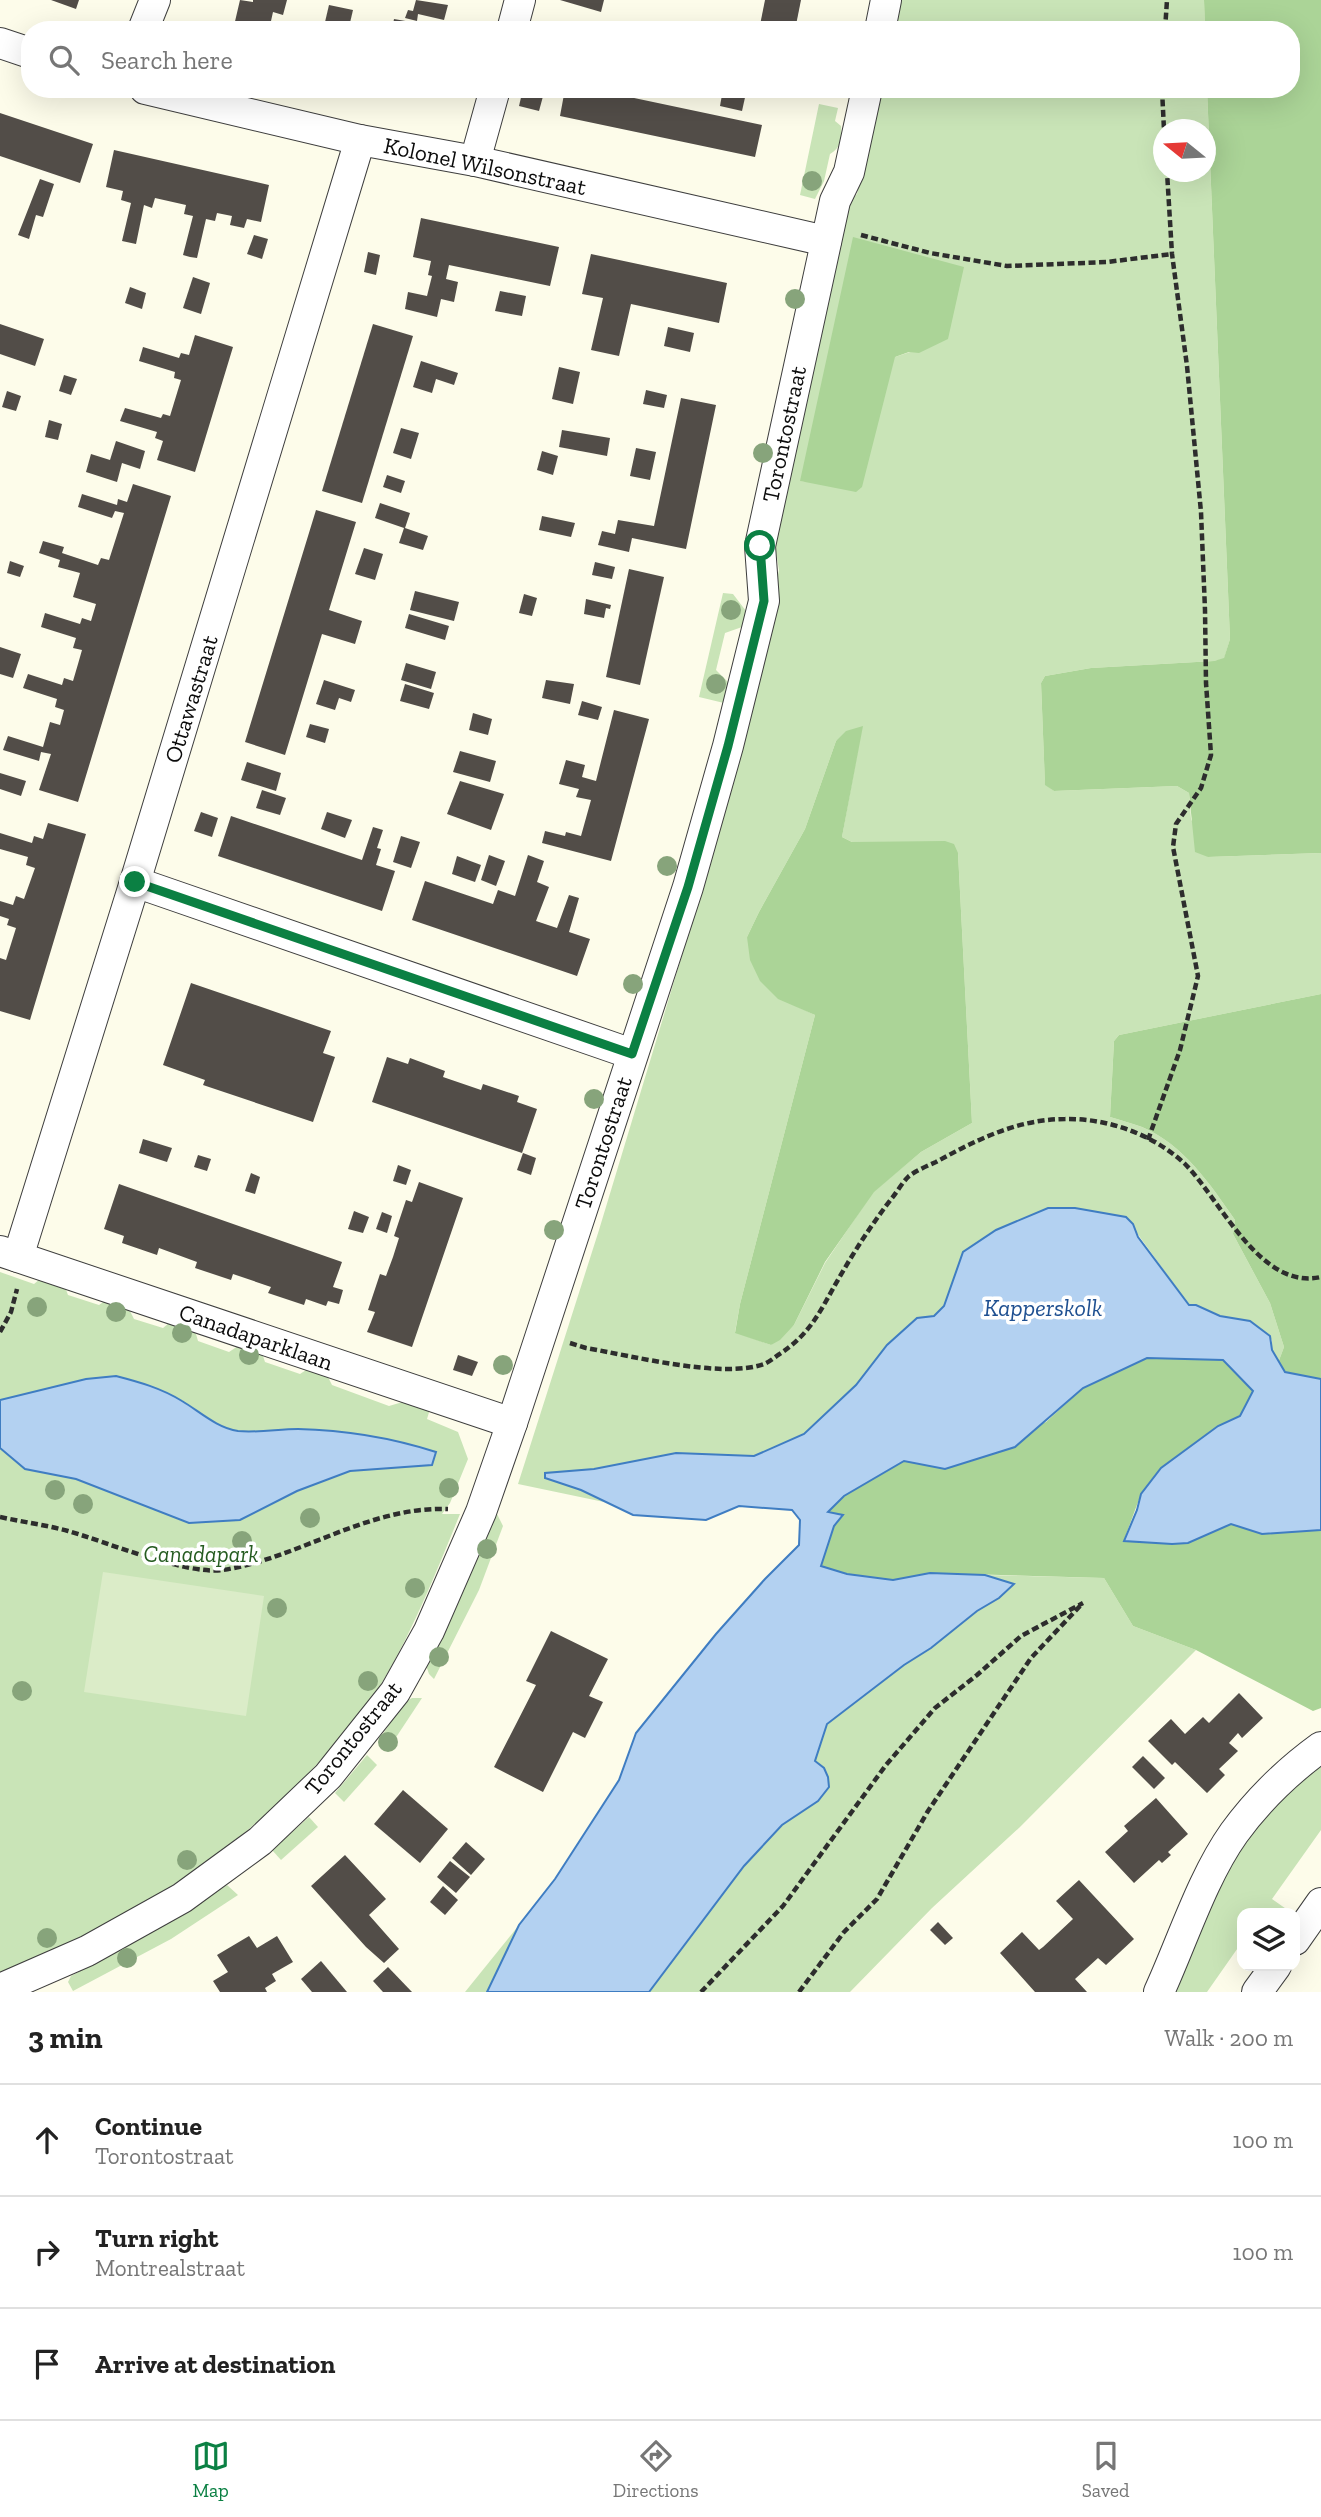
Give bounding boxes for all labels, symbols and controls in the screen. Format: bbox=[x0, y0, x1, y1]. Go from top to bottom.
search box bbox=[21, 21, 1300, 98]
icon: search bbox=[45, 41, 83, 79]
text: Search here bbox=[101, 44, 233, 76]
north arrow bbox=[1153, 119, 1216, 182]
street label: Kolonel Wilsonstraat bbox=[381, 131, 589, 201]
street label: Torontostraat bbox=[756, 363, 812, 505]
route start bbox=[744, 530, 775, 561]
street label: Ottawastraat bbox=[158, 631, 224, 766]
route end bbox=[119, 866, 150, 897]
street label: Torontostraat bbox=[568, 1072, 638, 1213]
water label: Kapperskolk bbox=[984, 1293, 1103, 1322]
street label: Canadaparklaan bbox=[175, 1298, 337, 1376]
park label: Canadapark bbox=[144, 1540, 258, 1568]
street label: Torontostraat bbox=[299, 1675, 408, 1801]
map controls bbox=[1237, 1908, 1300, 1971]
button: layers bbox=[1237, 1908, 1300, 1971]
text: 3 min bbox=[28, 2020, 103, 2056]
text: Walk · 200 m bbox=[1164, 2024, 1293, 2052]
text: Continue bbox=[95, 2110, 202, 2142]
icon: ahead bbox=[28, 2121, 66, 2159]
text: 100 m bbox=[1233, 2126, 1293, 2154]
text: Torontostraat bbox=[95, 2142, 234, 2170]
text: Turn right bbox=[95, 2222, 218, 2254]
icon: right bbox=[28, 2233, 66, 2271]
text: 100 m bbox=[1233, 2238, 1293, 2266]
text: Montrealstraat bbox=[95, 2254, 245, 2282]
icon: arrive bbox=[28, 2345, 66, 2383]
text: Arrive at destination bbox=[95, 2348, 335, 2380]
tab: Map bbox=[192, 2437, 230, 2502]
tab: Directions bbox=[613, 2437, 699, 2502]
tab: Saved bbox=[1082, 2437, 1129, 2502]

